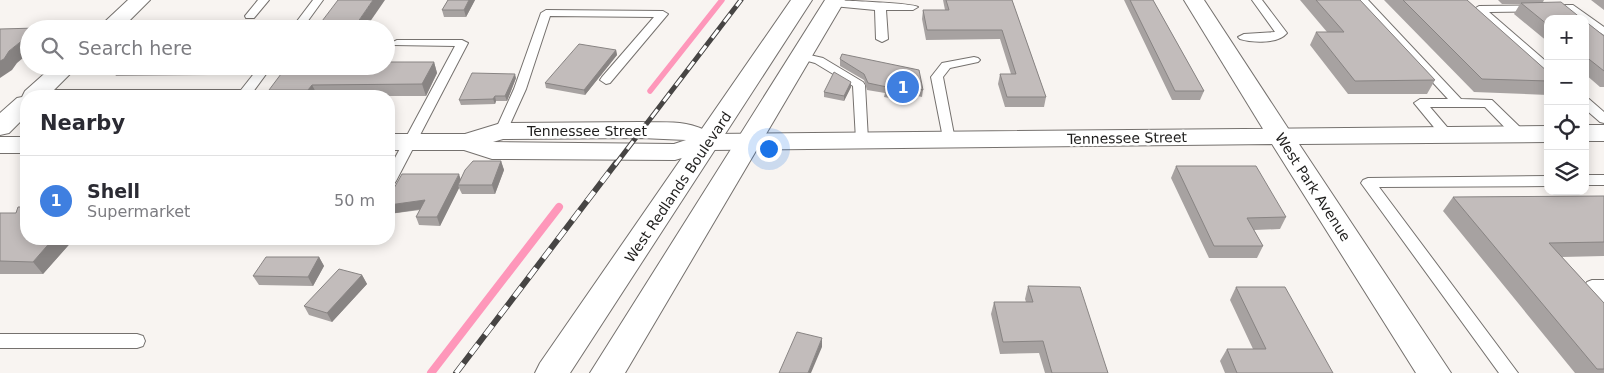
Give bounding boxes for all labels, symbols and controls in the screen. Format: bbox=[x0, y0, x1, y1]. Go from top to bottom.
map controls bbox=[1544, 15, 1589, 195]
button: + bbox=[1544, 15, 1589, 60]
search box bbox=[20, 20, 395, 75]
icon: search bbox=[38, 34, 66, 62]
text: Search here bbox=[78, 37, 192, 59]
button: − bbox=[1544, 60, 1589, 105]
pin: 1 bbox=[887, 68, 919, 106]
button: locate bbox=[1544, 105, 1589, 150]
street label: West Redlands Boulevard bbox=[622, 109, 734, 265]
text: Nearby bbox=[40, 111, 125, 135]
street label: Tennessee Street bbox=[526, 123, 647, 139]
street label: Tennessee Street bbox=[1066, 129, 1188, 147]
street label: West Park Avenue bbox=[1272, 130, 1354, 244]
your location bbox=[756, 136, 782, 162]
button: layers bbox=[1544, 150, 1589, 195]
text: Shell bbox=[87, 180, 140, 202]
text: 1 bbox=[50, 191, 62, 210]
text: 50 m bbox=[334, 191, 375, 210]
text: Supermarket bbox=[87, 202, 190, 221]

